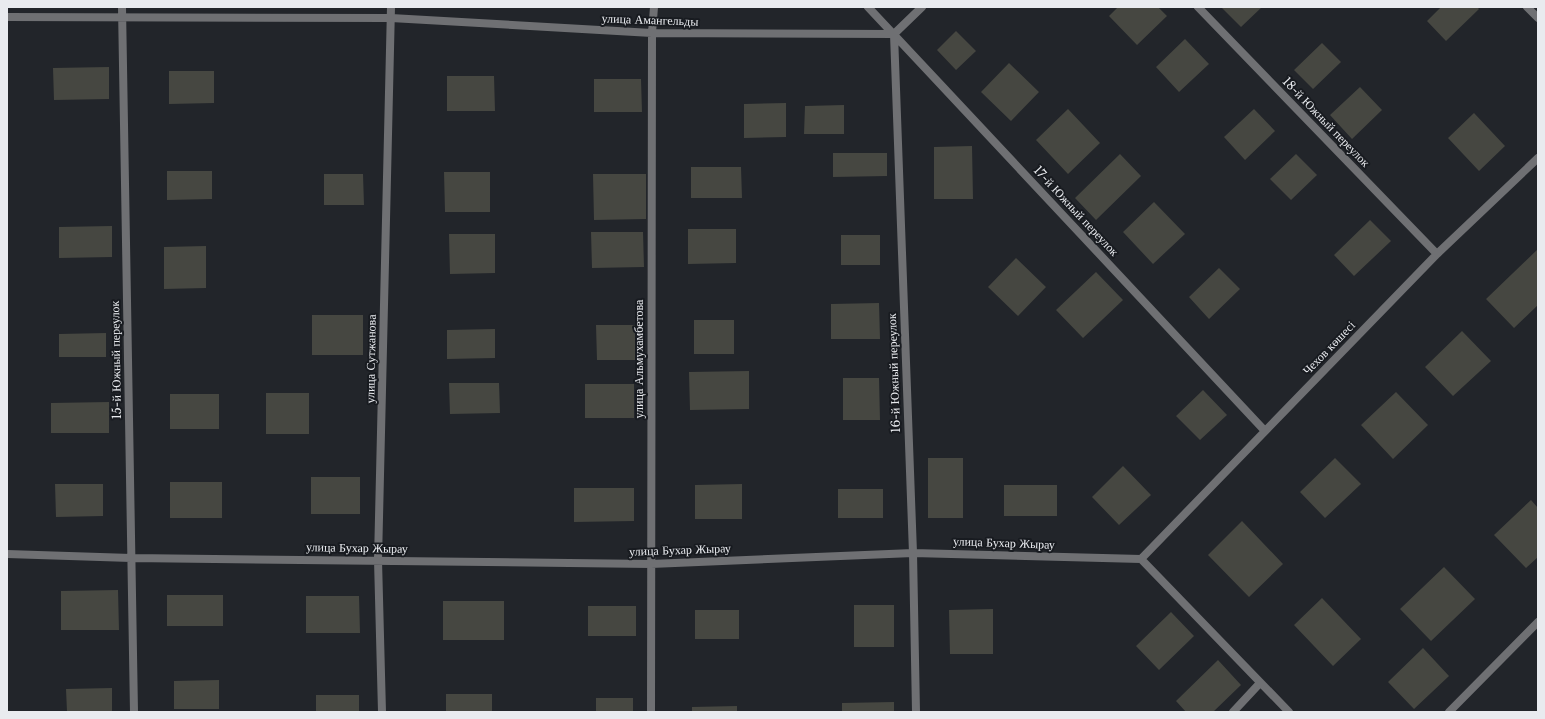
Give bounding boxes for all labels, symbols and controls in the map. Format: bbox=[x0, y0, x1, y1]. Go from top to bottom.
street label: улица Амангельды bbox=[601, 10, 699, 29]
street label: 18-й Южный переулок bbox=[1280, 74, 1373, 170]
street label: 17-й Южный переулок bbox=[1031, 162, 1122, 259]
street label: улица Альмухамбетова bbox=[631, 299, 646, 418]
street label: 15-й Южный переулок bbox=[107, 300, 124, 420]
street label: 16-й Южный переулок bbox=[884, 313, 903, 433]
street label: улица Сутжанова bbox=[362, 314, 379, 404]
street label: Чехов көшесі bbox=[1299, 317, 1358, 378]
street label: улица Бухар Жырау bbox=[953, 533, 1055, 552]
street label: улица Бухар Жырау bbox=[306, 539, 408, 556]
street label: улица Бухар Жырау bbox=[629, 540, 731, 559]

